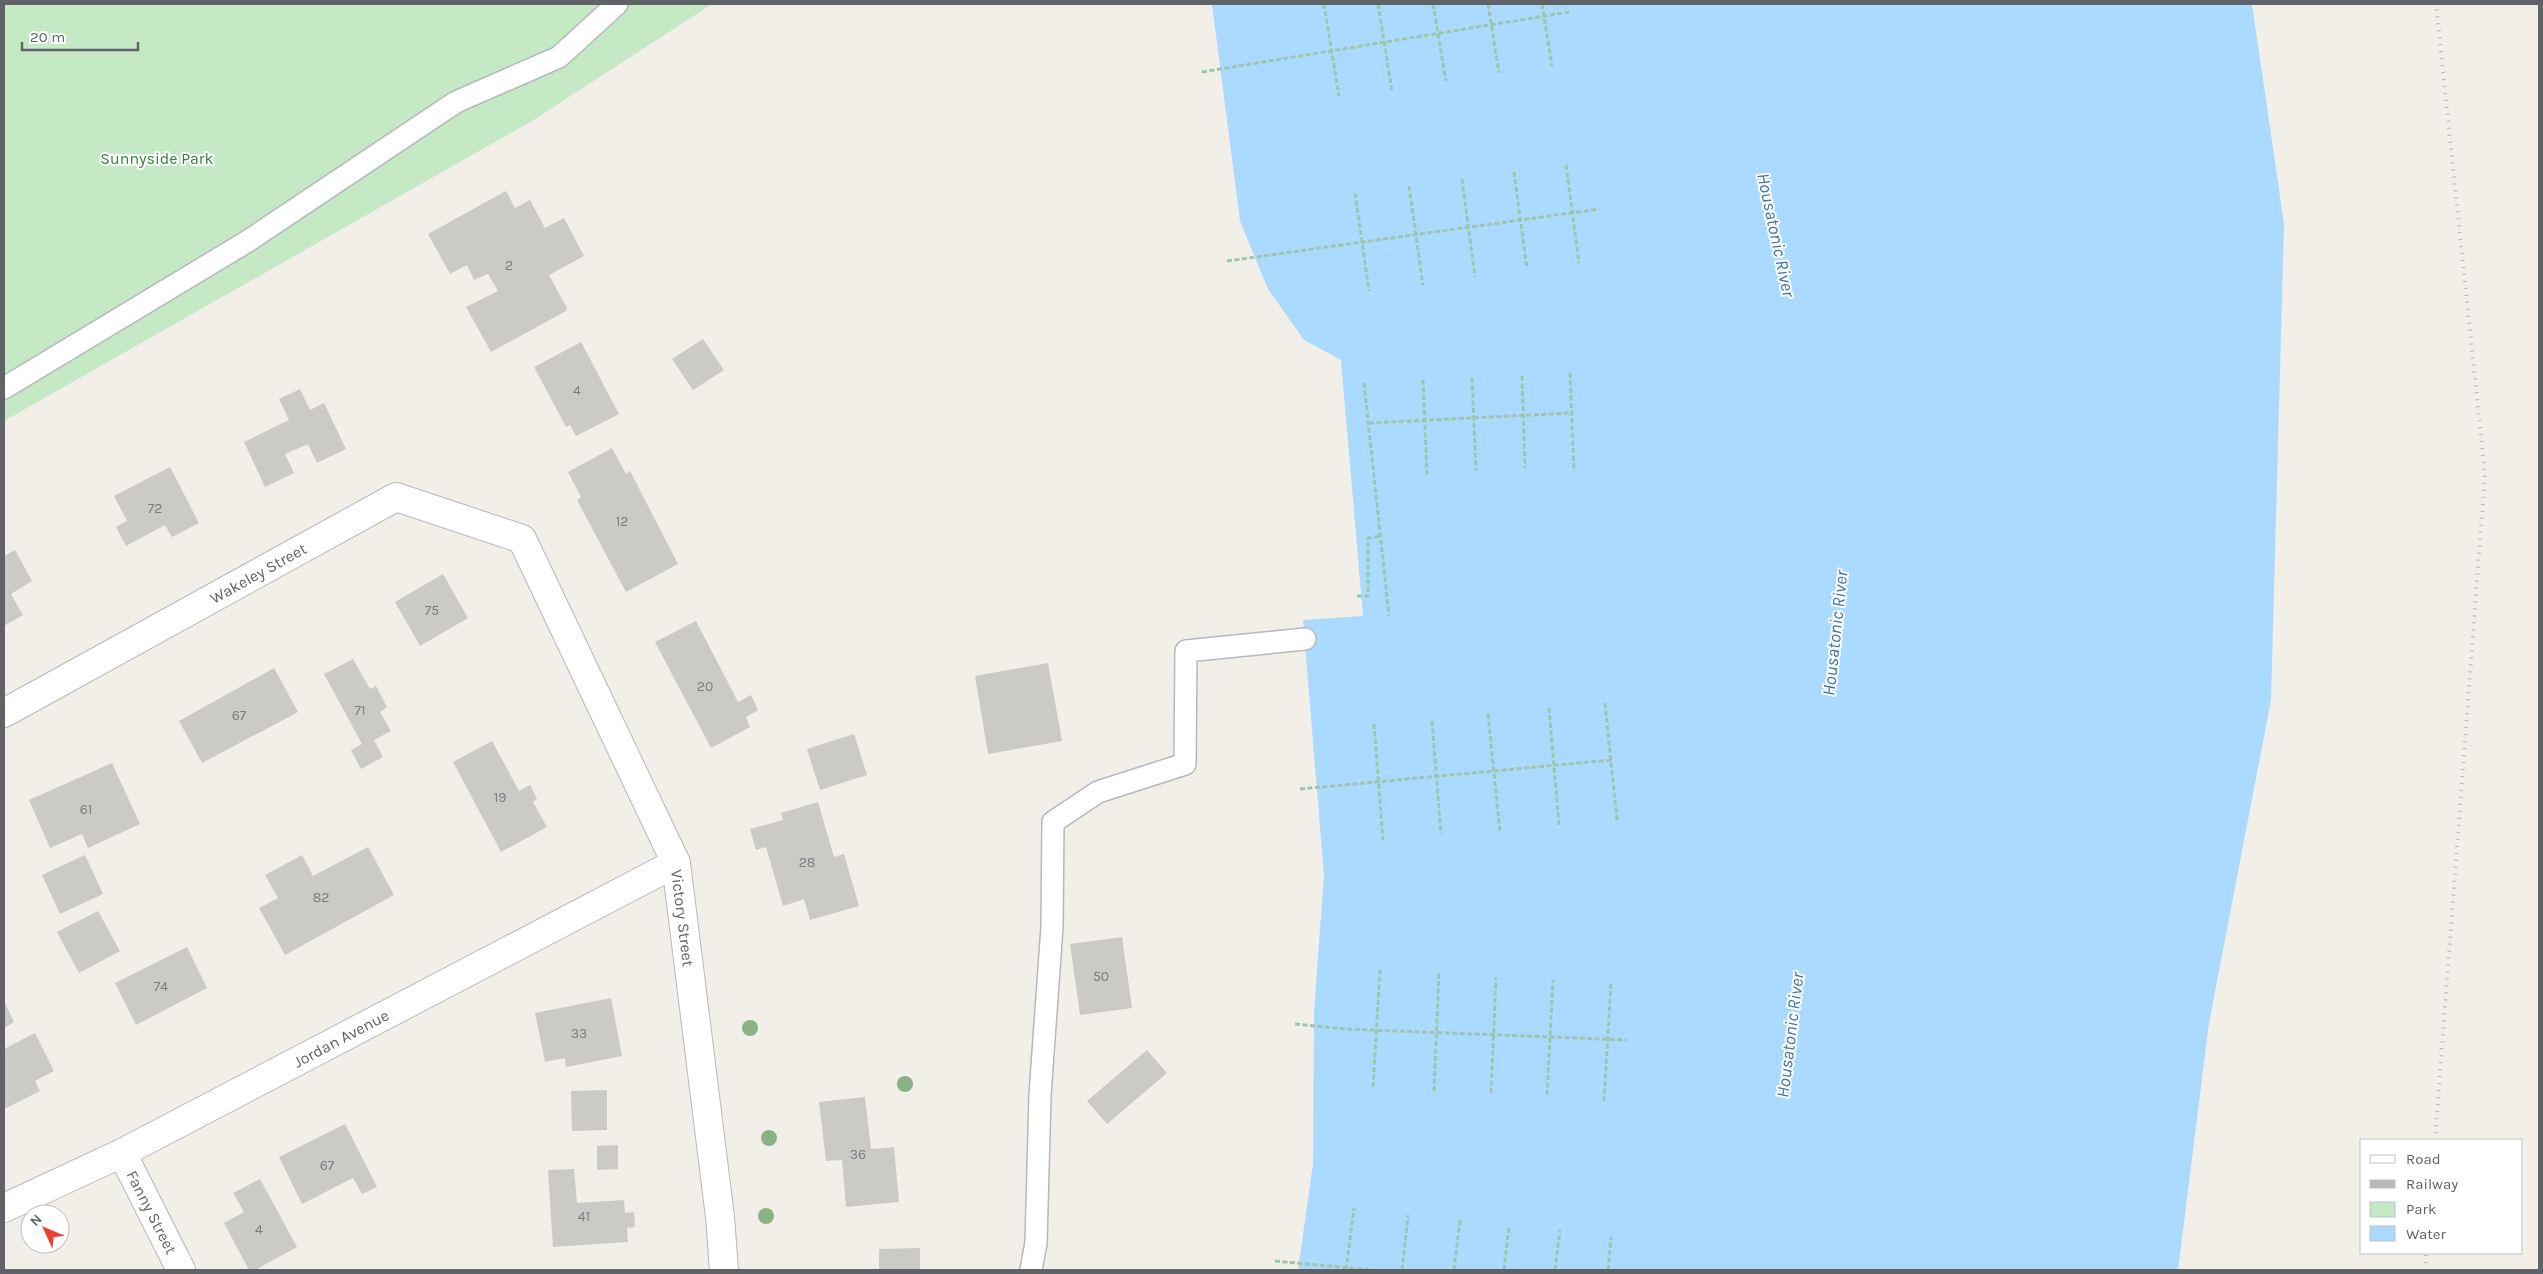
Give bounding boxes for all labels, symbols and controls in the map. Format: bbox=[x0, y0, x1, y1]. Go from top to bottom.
scale bar bbox=[22, 20, 139, 52]
text: 20 m bbox=[30, 28, 65, 46]
park label: Sunnyside Park bbox=[100, 149, 214, 168]
water label: Housatonic River bbox=[1752, 171, 1800, 300]
house number: 2 bbox=[505, 257, 513, 274]
house number: 4 bbox=[573, 382, 581, 399]
house number: 72 bbox=[148, 500, 162, 517]
house number: 12 bbox=[616, 513, 628, 530]
street label: Wakeley Street bbox=[207, 539, 310, 608]
water label: Housatonic River bbox=[1817, 568, 1853, 697]
house number: 75 bbox=[425, 602, 439, 619]
house number: 20 bbox=[697, 678, 713, 695]
house number: 71 bbox=[354, 702, 366, 719]
house number: 67 bbox=[232, 707, 247, 724]
house number: 19 bbox=[494, 789, 506, 806]
house number: 61 bbox=[80, 801, 92, 818]
house number: 28 bbox=[799, 854, 815, 871]
street label: Victory Street bbox=[667, 868, 698, 968]
house number: 82 bbox=[313, 889, 329, 906]
house number: 50 bbox=[1093, 968, 1109, 985]
water label: Housatonic River bbox=[1771, 970, 1809, 1099]
house number: 74 bbox=[154, 978, 168, 995]
street label: Jordan Avenue bbox=[290, 1005, 392, 1072]
house number: 33 bbox=[571, 1025, 587, 1042]
legend bbox=[2360, 1139, 2523, 1254]
house number: 36 bbox=[850, 1146, 866, 1163]
text: Road bbox=[2406, 1150, 2441, 1168]
house number: 67 bbox=[320, 1157, 335, 1174]
street label: Fanny Street bbox=[122, 1167, 181, 1257]
text: Railway bbox=[2406, 1175, 2458, 1193]
text: Park bbox=[2406, 1200, 2436, 1218]
north arrow bbox=[20, 1204, 70, 1254]
house number: 41 bbox=[578, 1208, 590, 1225]
text: N bbox=[26, 1211, 46, 1230]
house number: 4 bbox=[255, 1221, 263, 1238]
text: Water bbox=[2406, 1225, 2447, 1243]

